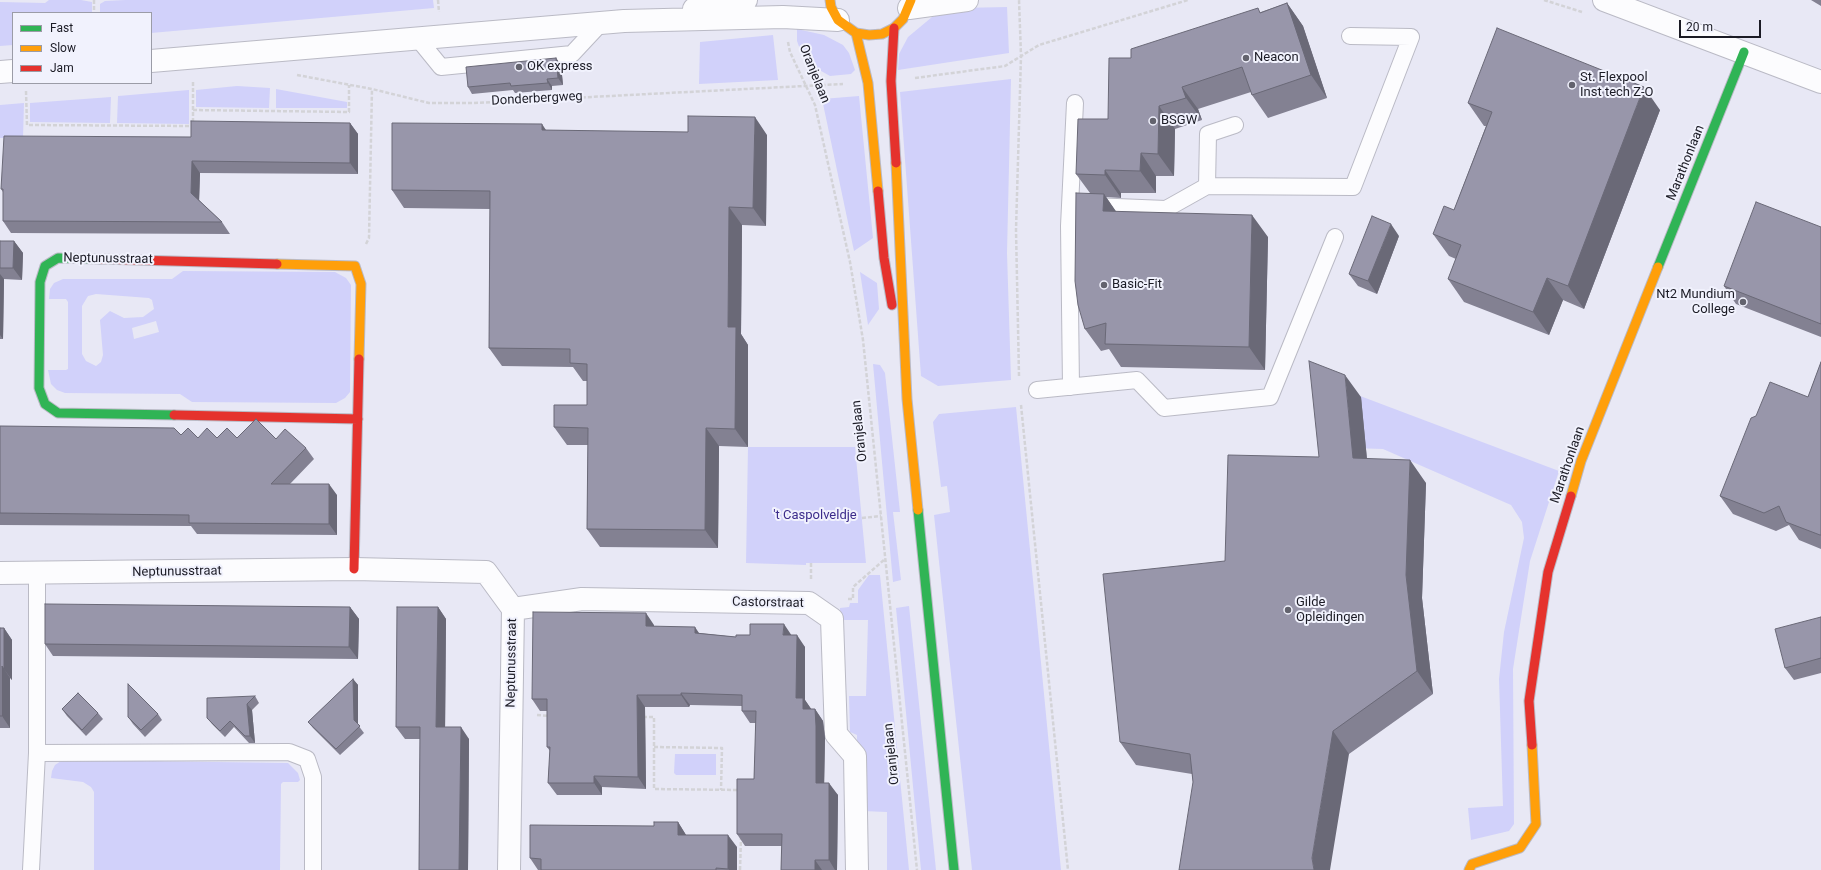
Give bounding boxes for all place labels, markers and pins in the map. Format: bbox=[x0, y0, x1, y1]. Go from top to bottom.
place label: Neacon bbox=[1254, 50, 1299, 66]
marker: Neacon bbox=[1241, 53, 1251, 63]
place label: OK express bbox=[527, 59, 593, 75]
marker: OK express bbox=[514, 62, 524, 72]
place label: St. Flexpool Inst tech Z-O bbox=[1580, 70, 1654, 101]
marker: St. Flexpool Inst tech Z-O bbox=[1567, 80, 1577, 90]
place label: BSGW bbox=[1161, 113, 1197, 129]
marker: BSGW bbox=[1148, 116, 1158, 126]
place label: Basic-Fit bbox=[1112, 277, 1162, 293]
marker: Basic-Fit bbox=[1099, 280, 1109, 290]
place label: Nt2 Mundium College bbox=[1656, 287, 1735, 318]
marker: Nt2 Mundium College bbox=[1738, 297, 1748, 307]
place label: Gilde Opleidingen bbox=[1296, 595, 1365, 626]
marker: Gilde Opleidingen bbox=[1283, 605, 1293, 615]

